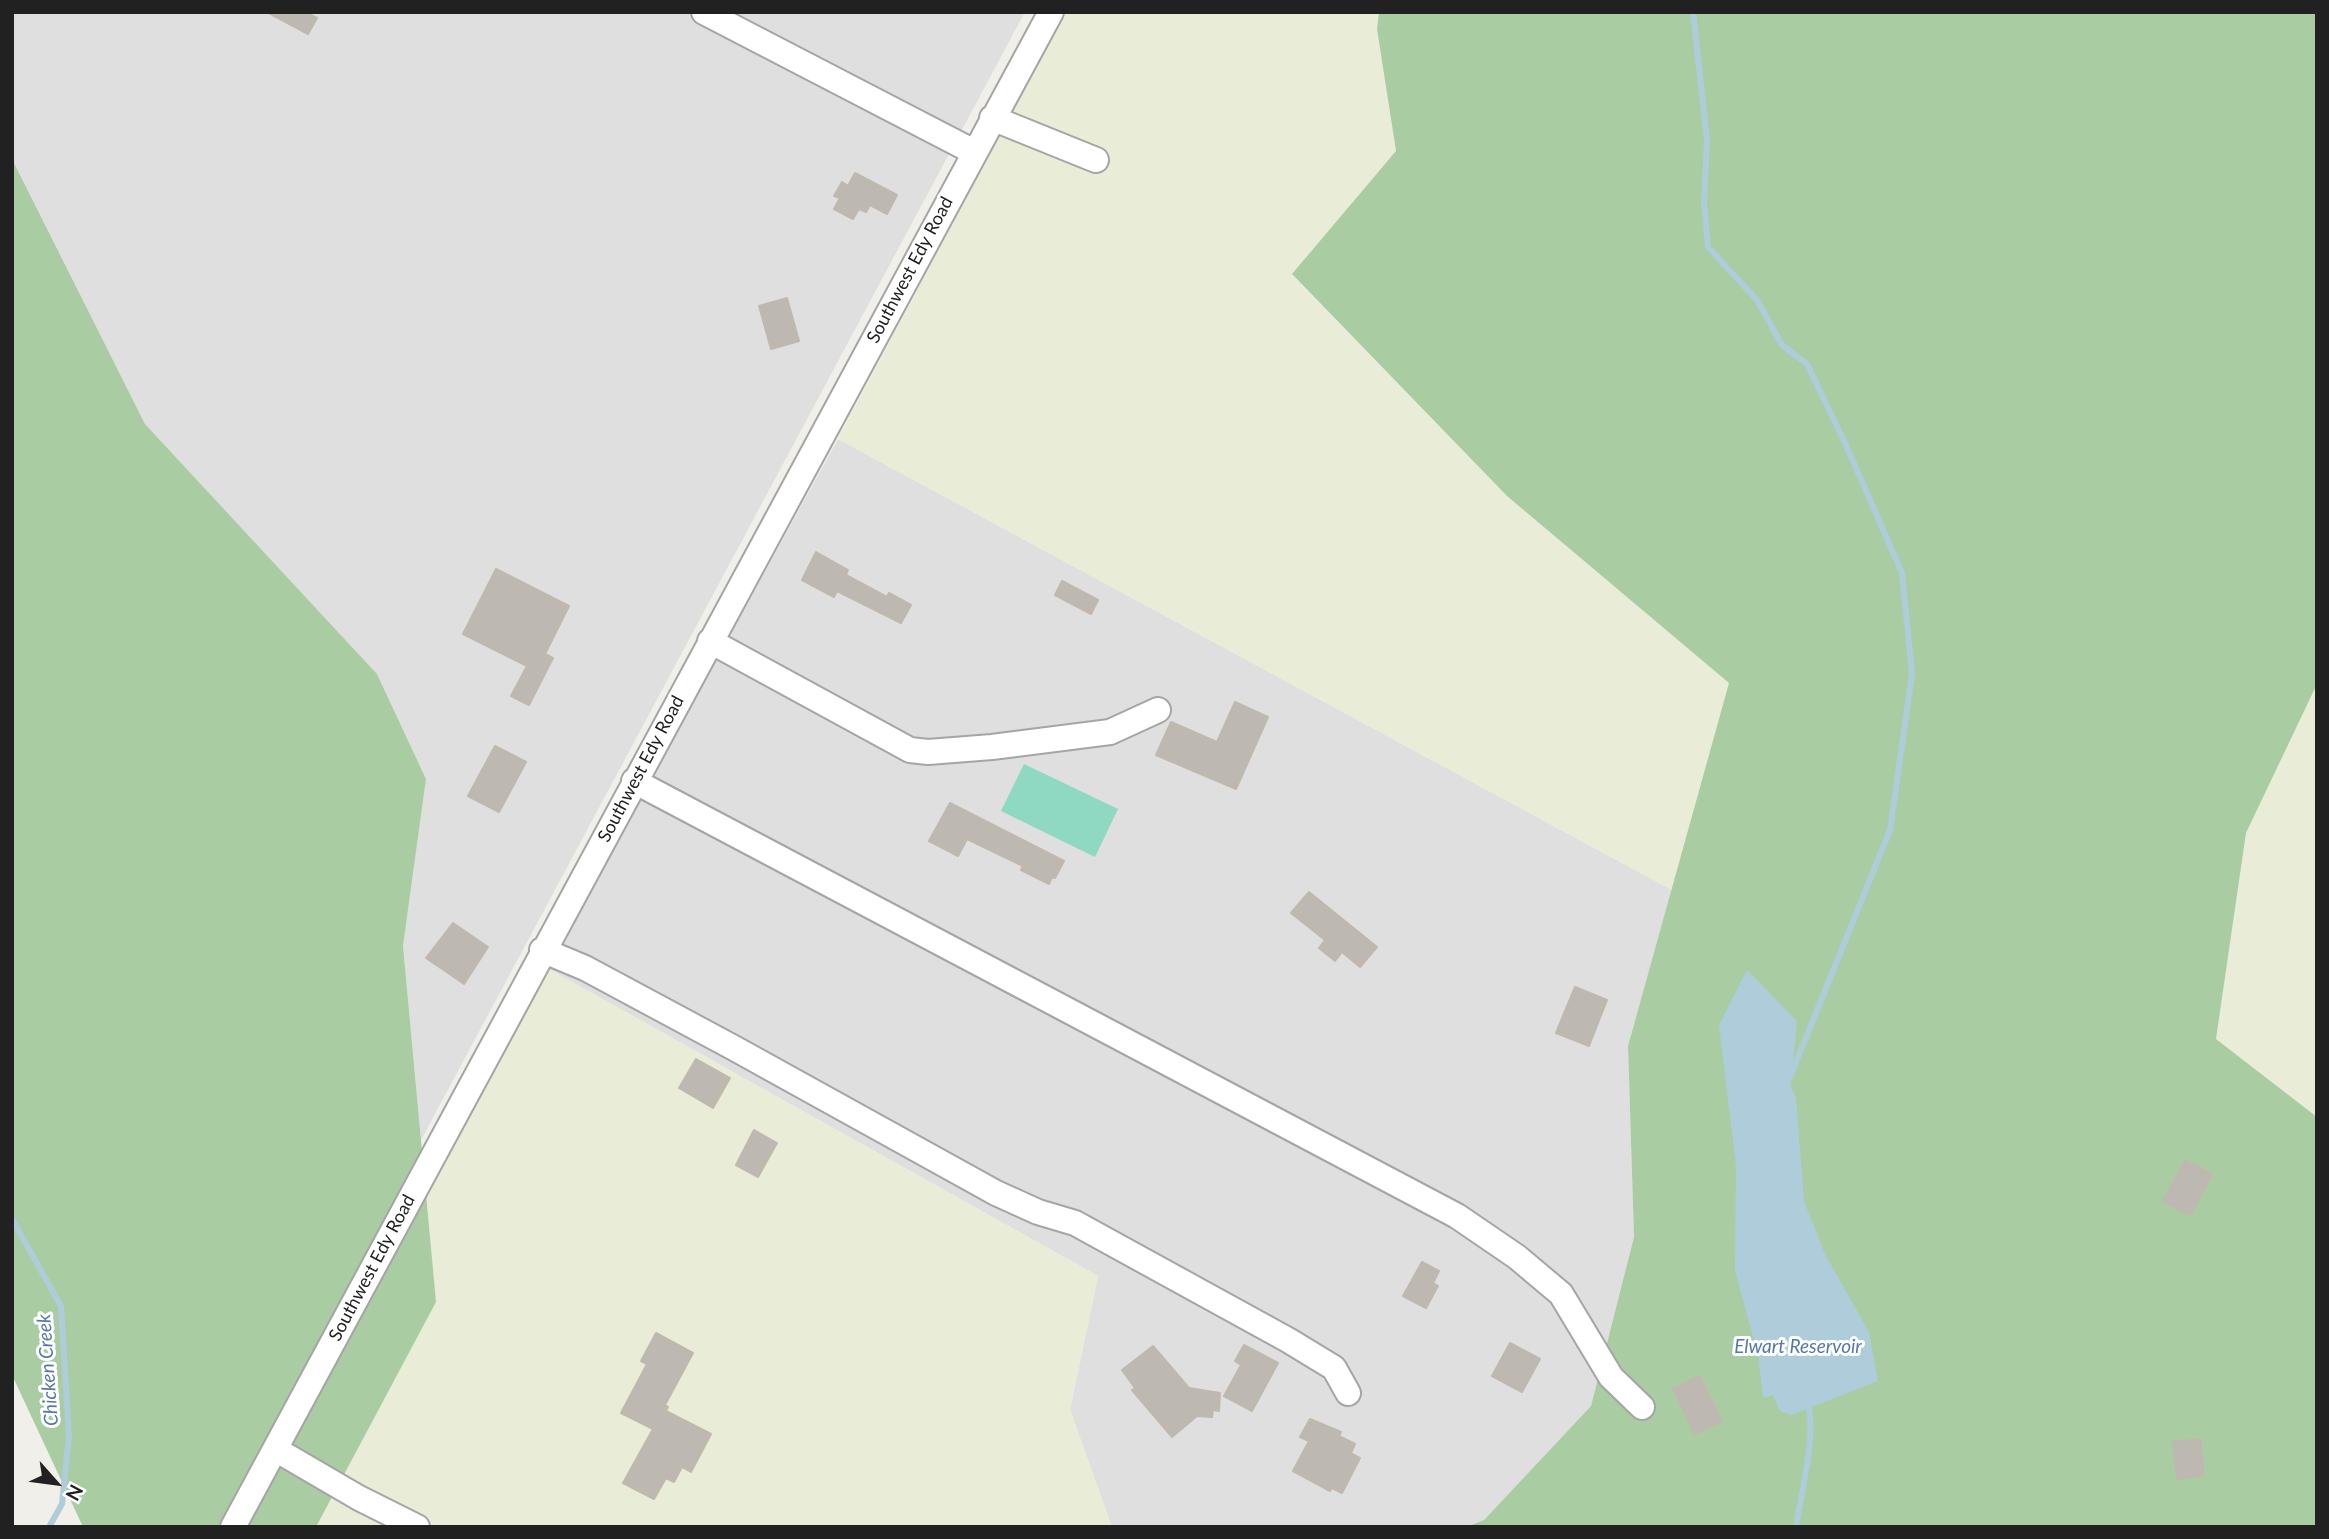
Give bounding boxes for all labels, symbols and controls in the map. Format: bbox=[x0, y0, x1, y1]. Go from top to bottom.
street label: Southwest Edy Road bbox=[862, 193, 958, 347]
street label: Southwest Edy Road bbox=[593, 692, 689, 846]
street label: Southwest Edy Road bbox=[324, 1191, 420, 1345]
water label: Chicken Creek bbox=[33, 1313, 63, 1427]
water label: Elwart Reservoir bbox=[1734, 1336, 1862, 1358]
north arrow bbox=[21, 1448, 91, 1518]
text: N bbox=[61, 1481, 89, 1505]

